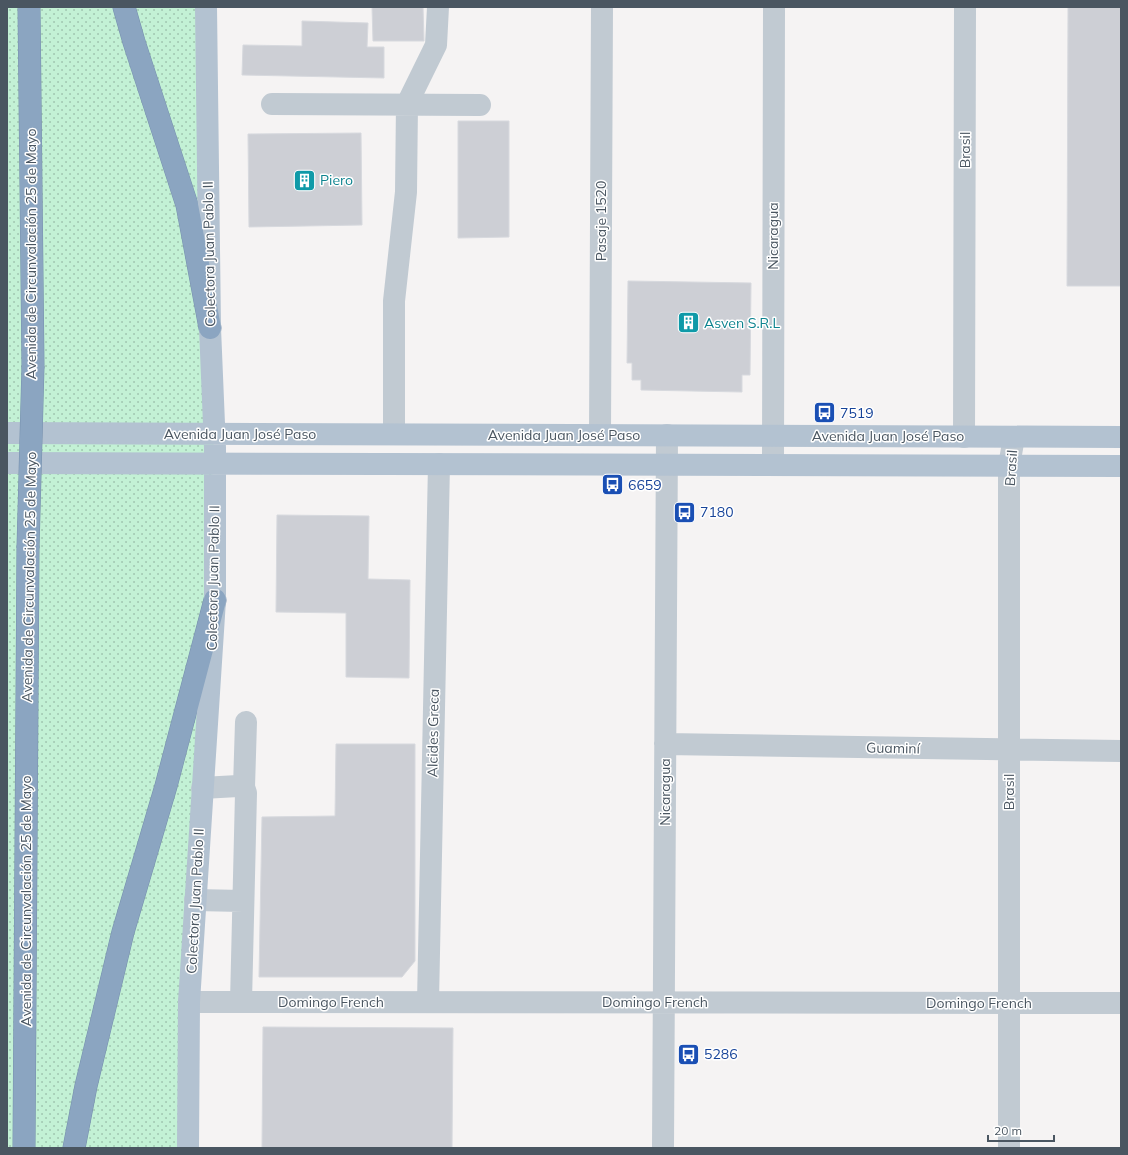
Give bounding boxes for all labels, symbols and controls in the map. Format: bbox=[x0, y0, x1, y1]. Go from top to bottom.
street label: Avenida de Circunvalación 25 de Mayo bbox=[22, 129, 40, 379]
street label: Brasil bbox=[956, 132, 974, 168]
building icon: Piero bbox=[292, 167, 318, 193]
place label: Piero bbox=[320, 171, 353, 189]
street label: Colectora Juan Pablo II bbox=[199, 181, 219, 327]
street label: Pasaje 1520 bbox=[592, 181, 610, 261]
street label: Nicaragua bbox=[764, 202, 782, 270]
building icon: Asven S.R.L bbox=[676, 310, 702, 336]
place label: Asven S.R.L bbox=[704, 314, 781, 332]
bus stop icon: 7519 bbox=[811, 400, 837, 426]
place label: 7519 bbox=[840, 404, 874, 422]
street label: Avenida Juan José Paso bbox=[164, 425, 316, 443]
street label: Avenida Juan José Paso bbox=[488, 426, 640, 444]
street label: Avenida Juan José Paso bbox=[812, 427, 964, 445]
street label: Brasil bbox=[1001, 449, 1021, 487]
street label: Avenida de Circunvalación 25 de Mayo bbox=[18, 451, 40, 703]
bus stop icon: 6659 bbox=[599, 472, 625, 498]
place label: 6659 bbox=[628, 476, 662, 494]
bus stop icon: 7180 bbox=[672, 499, 698, 525]
place label: 7180 bbox=[700, 503, 734, 521]
street label: Colectora Juan Pablo II bbox=[203, 505, 223, 651]
street label: Alcides Greca bbox=[423, 689, 443, 777]
street label: Guaminí bbox=[866, 739, 921, 757]
street label: Nicaragua bbox=[656, 758, 674, 826]
street label: Brasil bbox=[1000, 774, 1018, 810]
street label: Avenida de Circunvalación 25 de Mayo bbox=[17, 776, 35, 1026]
street label: Colectora Juan Pablo II bbox=[182, 828, 208, 974]
street label: Domingo French bbox=[278, 993, 384, 1011]
street label: Domingo French bbox=[602, 993, 708, 1011]
street label: Domingo French bbox=[926, 994, 1032, 1012]
bus stop icon: 5286 bbox=[675, 1041, 701, 1067]
place label: 5286 bbox=[704, 1045, 738, 1063]
scale bar bbox=[988, 1117, 1054, 1143]
text: 20 m bbox=[994, 1123, 1022, 1138]

